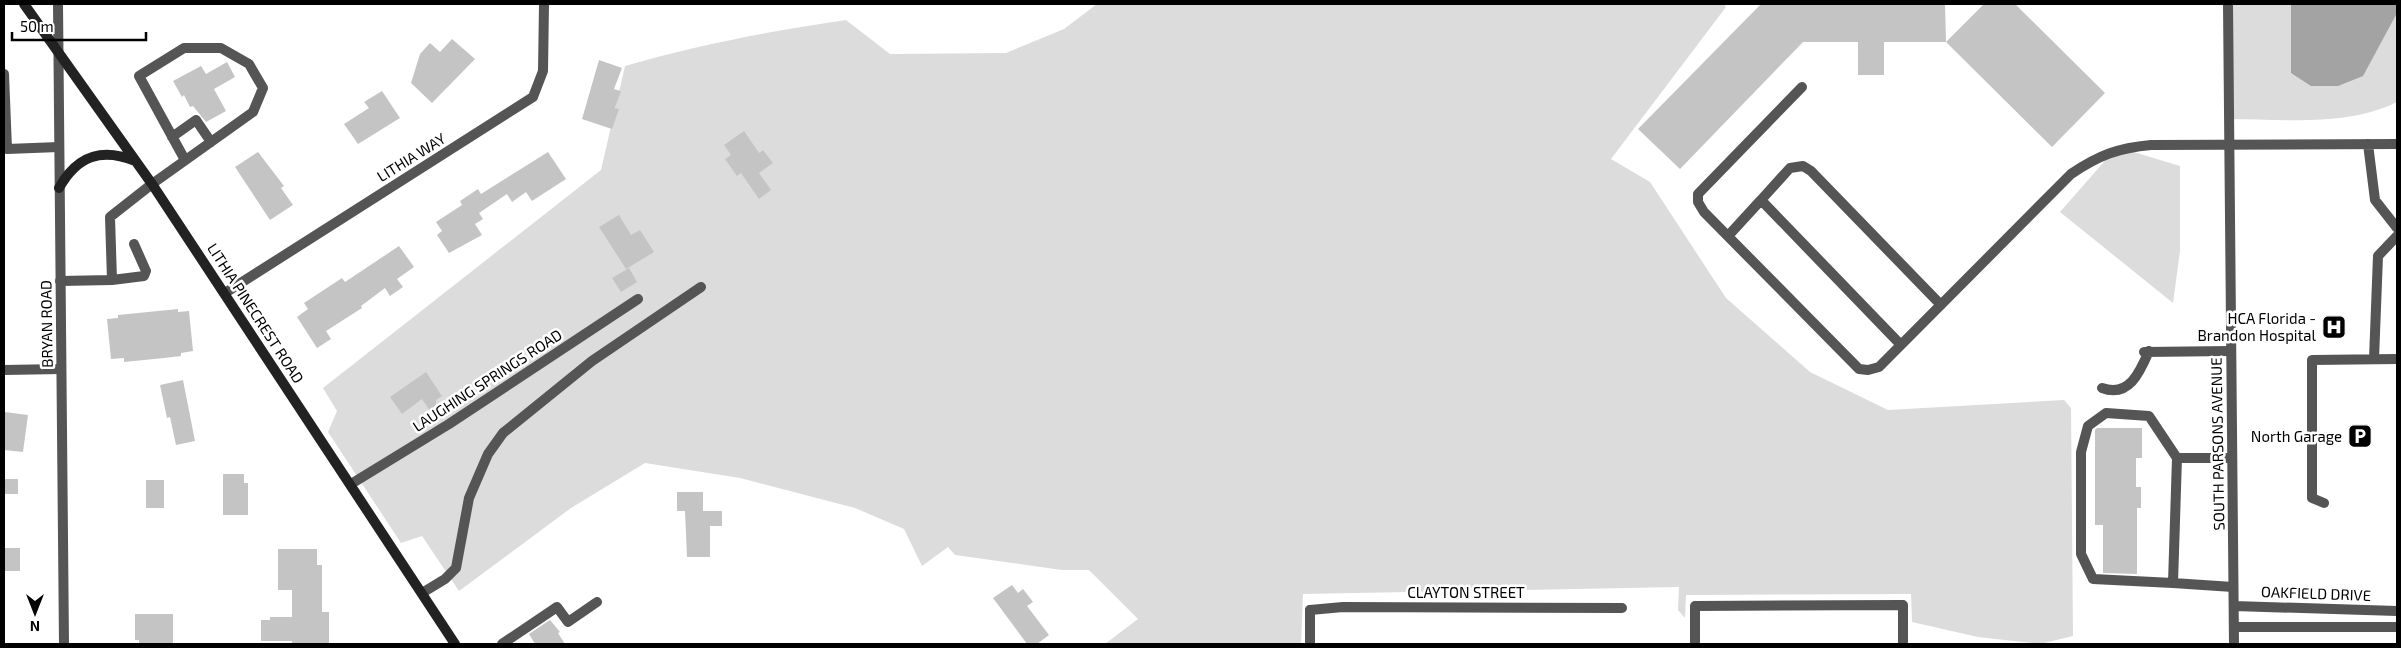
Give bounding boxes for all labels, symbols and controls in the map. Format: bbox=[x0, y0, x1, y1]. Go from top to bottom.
scale bar bbox=[12, 10, 146, 42]
text: 50 m bbox=[20, 17, 54, 35]
street label: LITHIA WAY bbox=[373, 129, 449, 185]
street label: LITHIA PINECREST ROAD bbox=[204, 240, 308, 386]
street label: BRYAN ROAD bbox=[36, 280, 56, 368]
place label: HCA Florida - Brandon Hospital bbox=[2198, 309, 2317, 344]
hospital icon: HCA Florida - Brandon Hospital bbox=[2321, 314, 2347, 340]
street label: LAUGHING SPRINGS ROAD bbox=[409, 325, 565, 435]
street label: SOUTH PARSONS AVENUE bbox=[2206, 357, 2228, 531]
parking icon: North Garage bbox=[2347, 423, 2373, 449]
place label: North Garage bbox=[2251, 427, 2342, 445]
street label: OAKFIELD DRIVE bbox=[2261, 582, 2371, 604]
street label: CLAYTON STREET bbox=[1407, 583, 1525, 601]
north arrow bbox=[10, 588, 60, 638]
text: N bbox=[30, 618, 40, 635]

